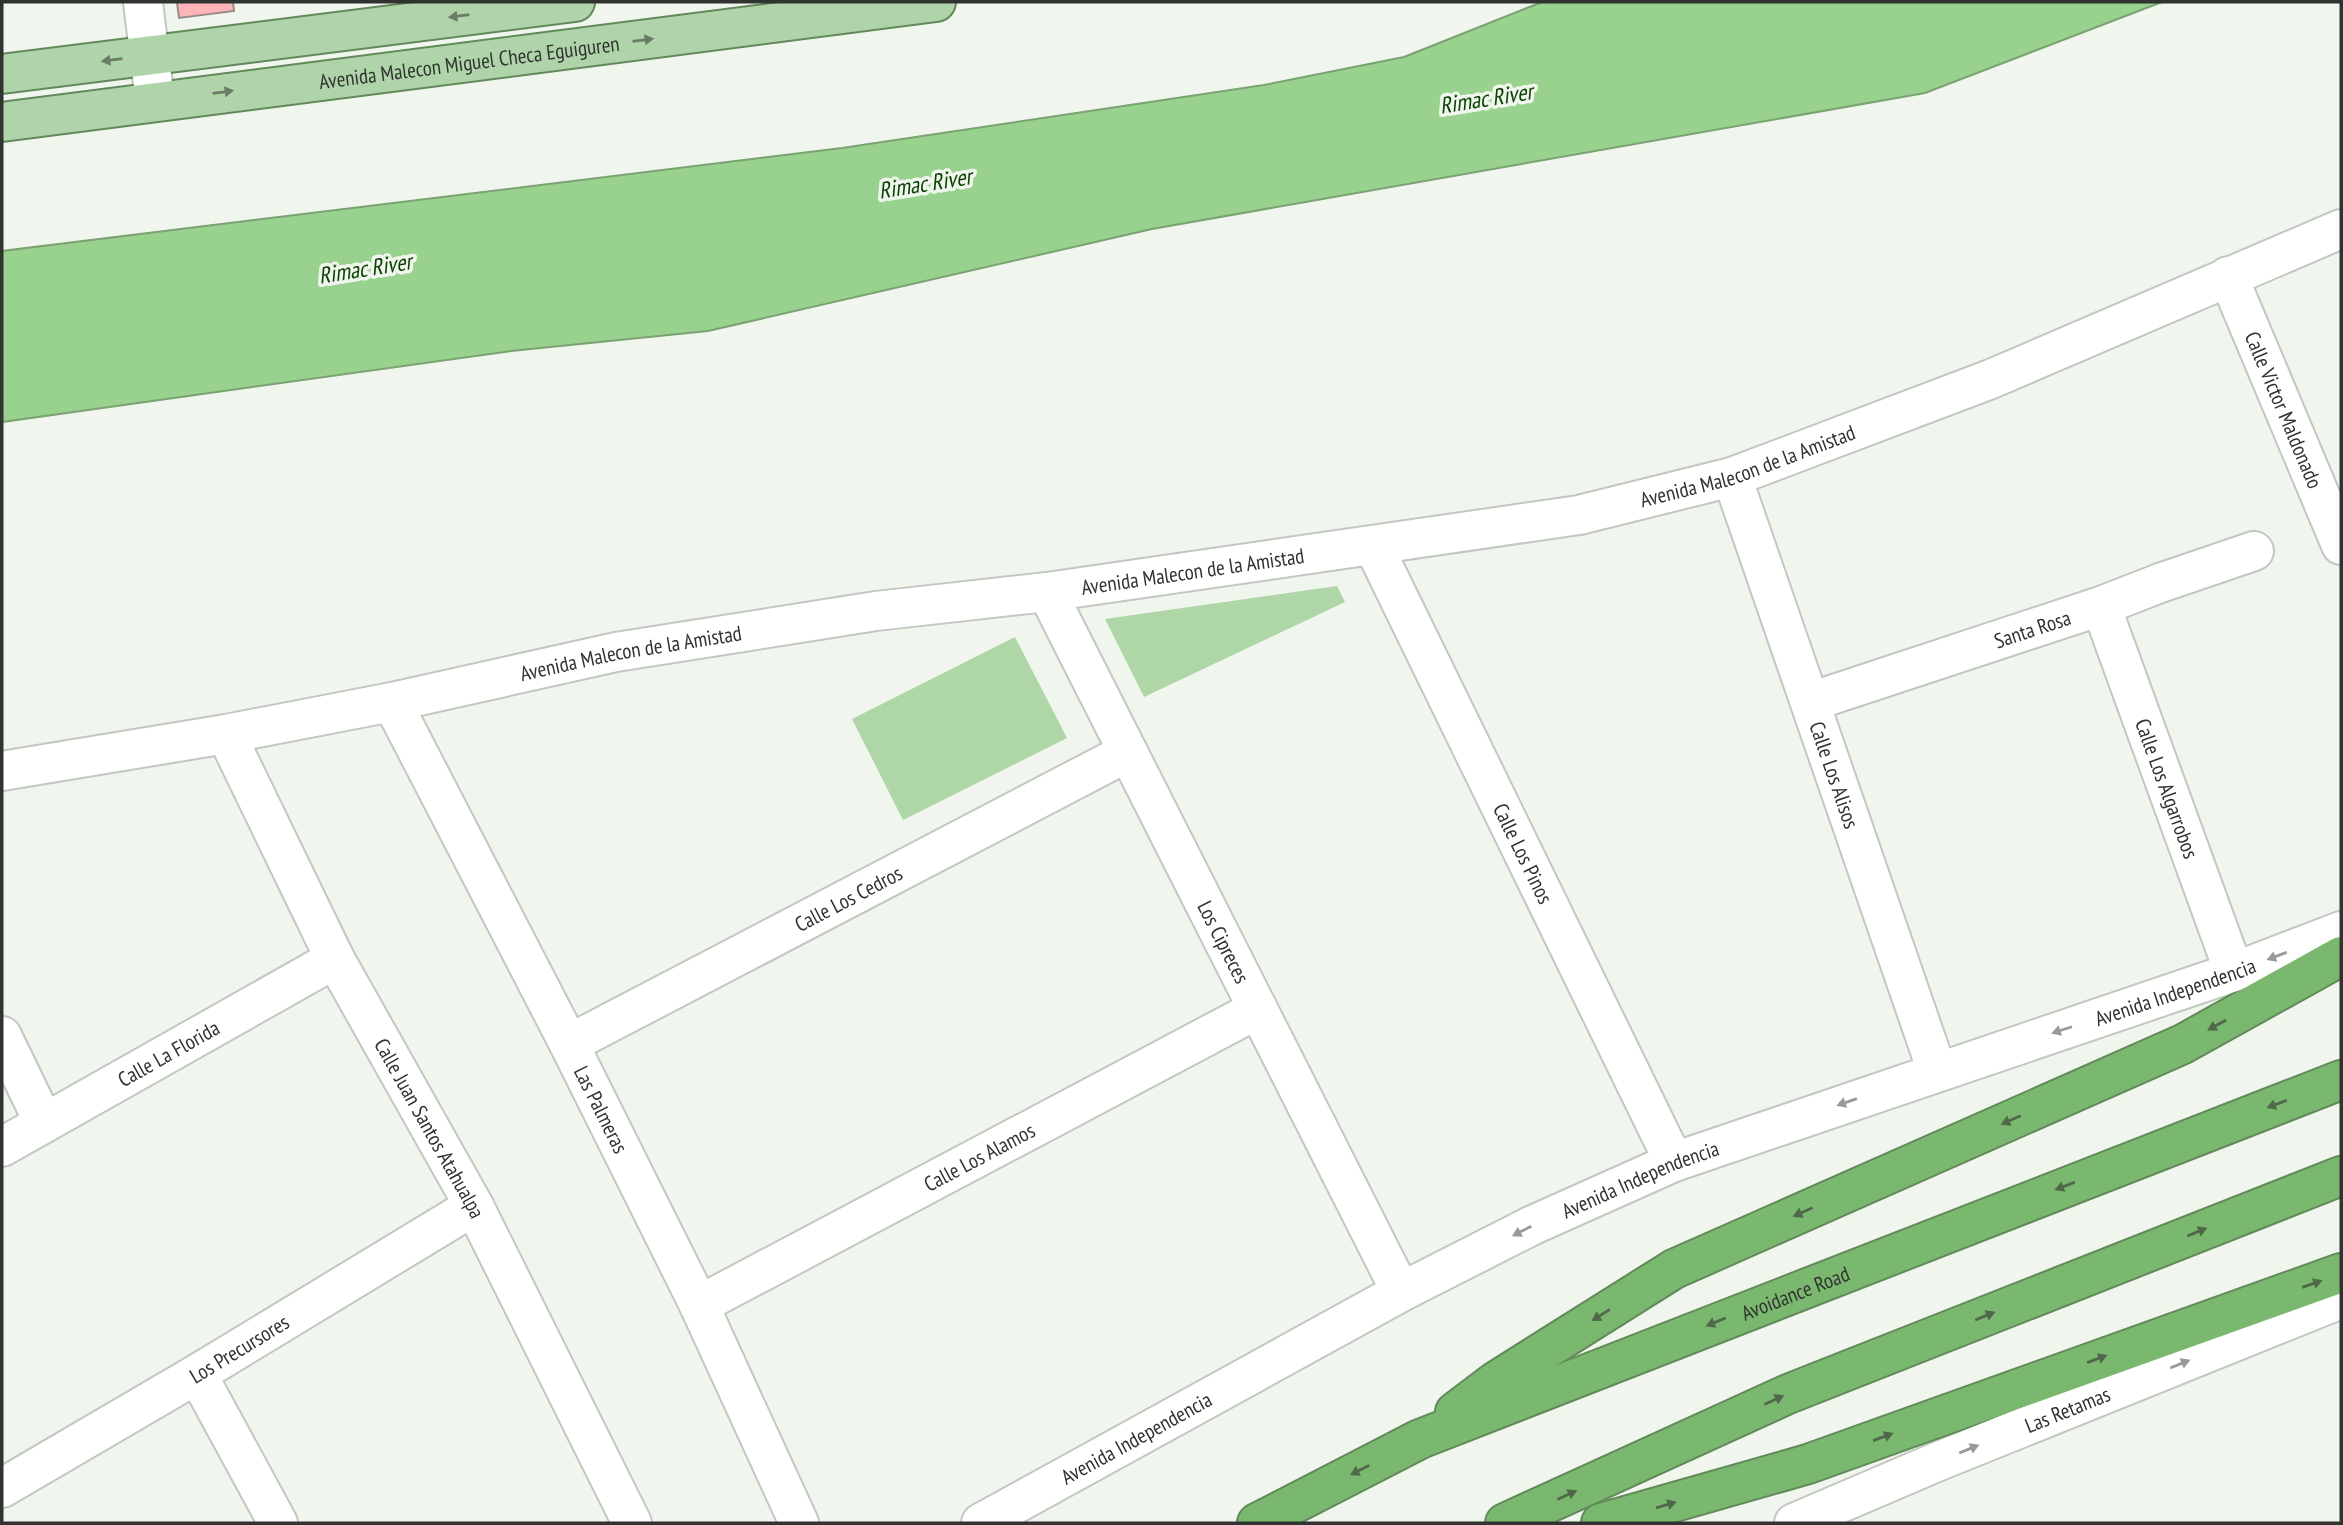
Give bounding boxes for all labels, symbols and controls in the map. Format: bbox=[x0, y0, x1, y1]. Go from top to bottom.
one-way arrow bbox=[448, 11, 470, 22]
street label: Avenida Malecon Miguel Checa Eguiguren bbox=[317, 29, 621, 95]
one-way arrow bbox=[632, 35, 654, 46]
one-way arrow bbox=[100, 55, 122, 66]
water label: Rimac River bbox=[1438, 76, 1538, 120]
one-way arrow bbox=[212, 87, 234, 98]
water label: Rimac River bbox=[877, 161, 977, 205]
water label: Rimac River bbox=[317, 246, 417, 290]
street label: Calle Victor Maldonado bbox=[2239, 327, 2329, 492]
street label: Avenida Malecon de la Amistad bbox=[1637, 418, 1859, 513]
street label: Avenida Malecon de la Amistad bbox=[1079, 541, 1306, 600]
street label: Santa Rosa bbox=[1990, 603, 2074, 654]
street label: Avenida Malecon de la Amistad bbox=[517, 619, 743, 687]
street label: Calle Los Algarrobos bbox=[2129, 715, 2205, 862]
street label: Calle Los Alisos bbox=[1804, 718, 1866, 832]
street label: Calle Los Pinos bbox=[1487, 799, 1559, 908]
street label: Calle Los Cedros bbox=[790, 859, 907, 937]
street label: Los Cipreces bbox=[1192, 896, 1256, 988]
one-way arrow bbox=[2267, 950, 2288, 961]
street label: Avenida Independencia bbox=[2091, 952, 2259, 1032]
street label: Calle La Florida bbox=[113, 1014, 224, 1093]
one-way arrow bbox=[2208, 1019, 2227, 1031]
one-way arrow bbox=[2052, 1025, 2073, 1035]
street label: Calle Juan Santos Atahualpa bbox=[369, 1033, 491, 1223]
street label: Las Palmeras bbox=[568, 1061, 635, 1157]
one-way arrow bbox=[1836, 1097, 1857, 1108]
one-way arrow bbox=[2267, 1099, 2288, 1110]
one-way arrow bbox=[2000, 1115, 2021, 1126]
street label: Calle Los Alamos bbox=[919, 1116, 1039, 1197]
street label: Avenida Independencia bbox=[1557, 1134, 1722, 1224]
one-way arrow bbox=[2055, 1181, 2076, 1192]
one-way arrow bbox=[1792, 1207, 1813, 1218]
one-way arrow bbox=[1512, 1226, 1532, 1237]
one-way arrow bbox=[2187, 1227, 2208, 1238]
street label: Avoidance Road bbox=[1737, 1260, 1853, 1326]
one-way arrow bbox=[2301, 1278, 2322, 1289]
street label: Los Precursores bbox=[184, 1308, 294, 1389]
one-way arrow bbox=[1591, 1309, 1610, 1322]
one-way arrow bbox=[1975, 1310, 1996, 1321]
one-way arrow bbox=[1706, 1317, 1727, 1328]
one-way arrow bbox=[2087, 1354, 2108, 1365]
one-way arrow bbox=[2170, 1358, 2191, 1369]
street label: Las Retamas bbox=[2021, 1380, 2114, 1439]
street label: Avenida Independencia bbox=[1056, 1385, 1216, 1490]
one-way arrow bbox=[1764, 1394, 1784, 1406]
one-way arrow bbox=[1873, 1431, 1894, 1442]
one-way arrow bbox=[1959, 1443, 1980, 1454]
one-way arrow bbox=[1350, 1464, 1370, 1476]
one-way arrow bbox=[1557, 1489, 1577, 1501]
one-way arrow bbox=[1656, 1499, 1677, 1509]

